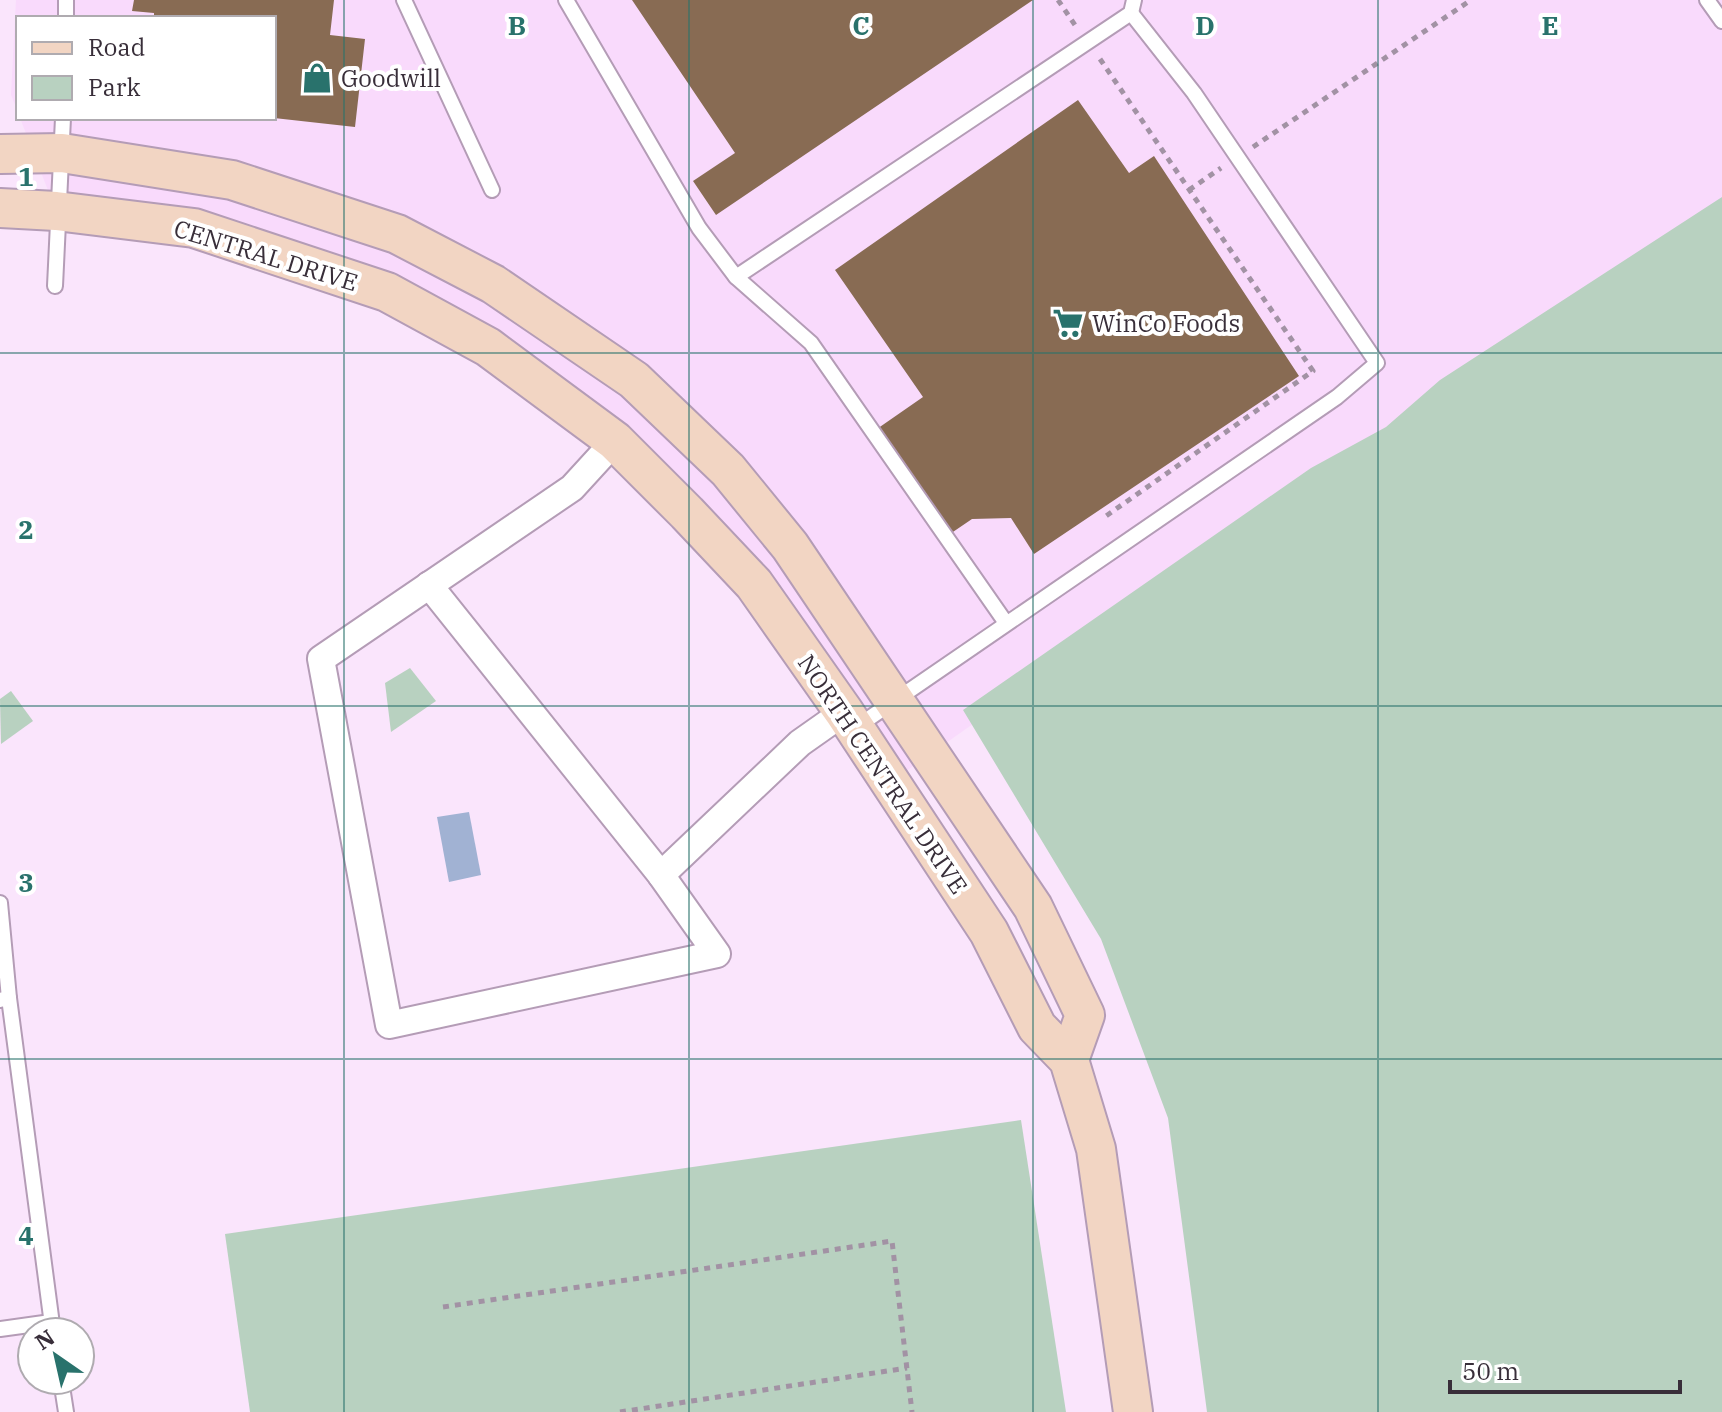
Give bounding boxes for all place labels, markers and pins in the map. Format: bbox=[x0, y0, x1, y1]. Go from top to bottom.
shop icon: Goodwill bbox=[300, 61, 334, 95]
place label: Goodwill bbox=[341, 62, 441, 94]
supermarket icon: WinCo Foods bbox=[1051, 306, 1085, 340]
place label: WinCo Foods bbox=[1092, 307, 1240, 339]

